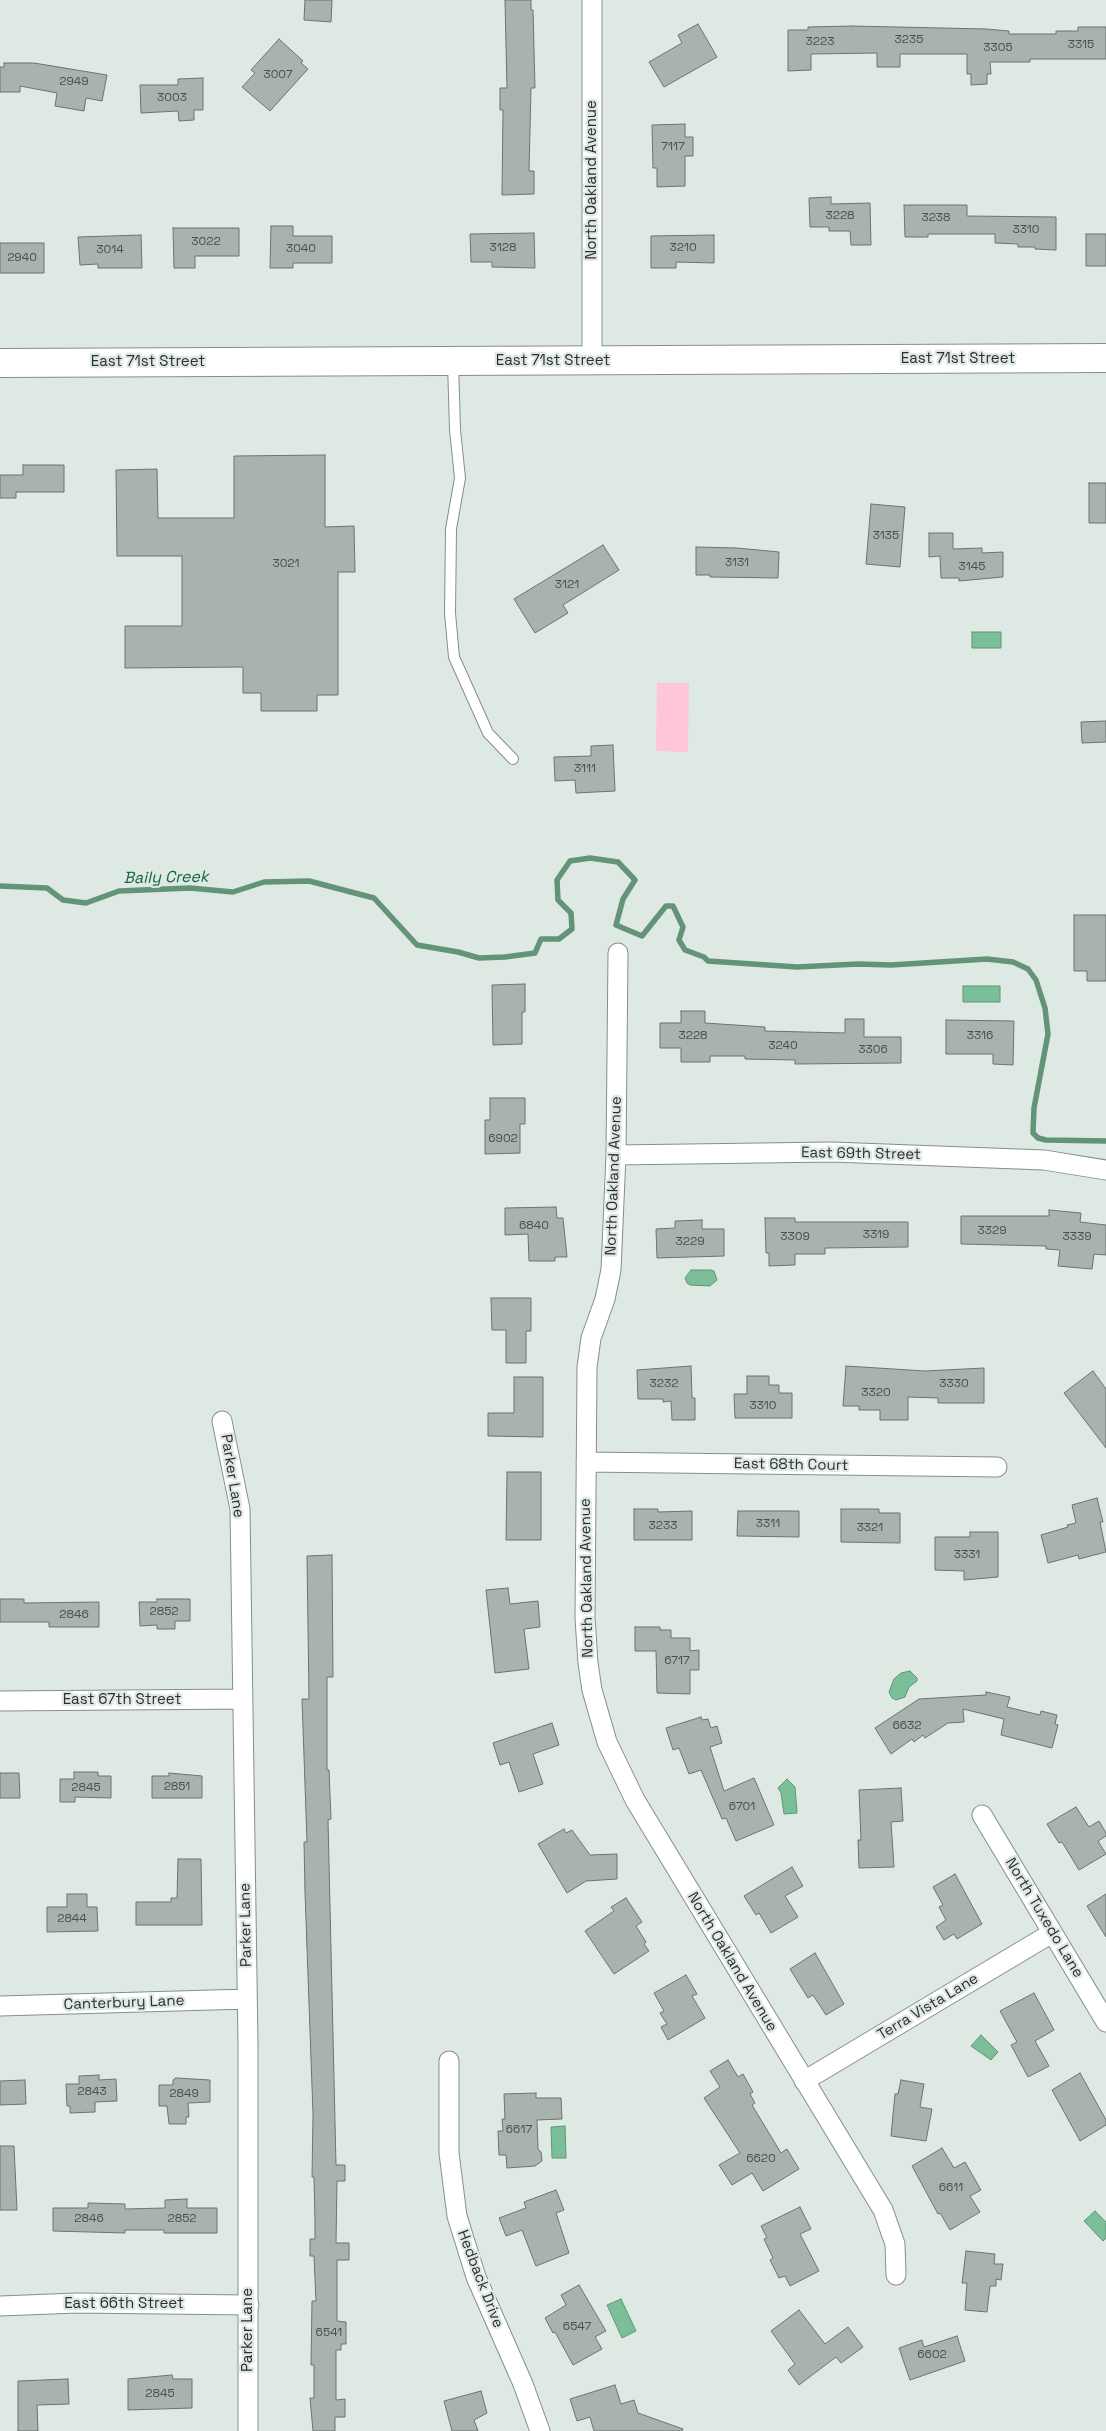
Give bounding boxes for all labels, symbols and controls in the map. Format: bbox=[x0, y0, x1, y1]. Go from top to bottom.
house number: 3235 bbox=[895, 33, 923, 47]
house number: 3223 bbox=[806, 35, 834, 49]
house number: 3315 bbox=[1068, 38, 1094, 52]
house number: 3305 bbox=[983, 41, 1013, 55]
house number: 3007 bbox=[263, 68, 293, 82]
house number: 2949 bbox=[59, 75, 89, 89]
house number: 3003 bbox=[157, 91, 187, 105]
street label: North Oakland Avenue bbox=[583, 100, 601, 260]
house number: 7117 bbox=[661, 140, 685, 154]
house number: 3228 bbox=[825, 209, 855, 223]
house number: 3238 bbox=[921, 211, 951, 225]
house number: 3310 bbox=[1012, 223, 1040, 237]
house number: 3022 bbox=[191, 235, 221, 249]
house number: 3128 bbox=[490, 241, 516, 255]
house number: 3210 bbox=[669, 241, 697, 255]
house number: 3040 bbox=[286, 242, 316, 256]
house number: 3014 bbox=[96, 243, 124, 257]
house number: 2940 bbox=[7, 251, 37, 265]
street label: East 71st Street bbox=[901, 350, 1015, 368]
street label: East 71st Street bbox=[496, 352, 610, 370]
street label: East 71st Street bbox=[91, 353, 205, 371]
house number: 3135 bbox=[873, 529, 899, 543]
house number: 3131 bbox=[725, 556, 749, 570]
house number: 3021 bbox=[272, 557, 300, 571]
house number: 3145 bbox=[959, 560, 985, 574]
house number: 3121 bbox=[555, 578, 579, 592]
house number: 3111 bbox=[574, 762, 596, 776]
water label: Baily Creek bbox=[123, 868, 209, 888]
house number: 3228 bbox=[678, 1029, 708, 1043]
house number: 3316 bbox=[967, 1029, 993, 1043]
house number: 3240 bbox=[768, 1039, 798, 1053]
house number: 3306 bbox=[858, 1043, 888, 1057]
street label: North Oakland Avenue bbox=[602, 1096, 626, 1256]
house number: 6902 bbox=[488, 1132, 518, 1146]
street label: East 69th Street bbox=[801, 1144, 921, 1164]
house number: 6840 bbox=[519, 1219, 549, 1233]
house number: 3329 bbox=[977, 1224, 1007, 1238]
house number: 3319 bbox=[863, 1228, 889, 1242]
house number: 3309 bbox=[780, 1230, 810, 1244]
house number: 3339 bbox=[1062, 1230, 1092, 1244]
house number: 3229 bbox=[675, 1235, 705, 1249]
house number: 3232 bbox=[650, 1377, 678, 1391]
house number: 3330 bbox=[939, 1377, 969, 1391]
house number: 3320 bbox=[861, 1386, 891, 1400]
house number: 3310 bbox=[749, 1399, 777, 1413]
street label: Parker Lane bbox=[217, 1433, 247, 1519]
street label: East 68th Court bbox=[734, 1455, 848, 1475]
street label: North Oakland Avenue bbox=[577, 1498, 597, 1658]
house number: 3311 bbox=[756, 1517, 780, 1531]
house number: 3233 bbox=[649, 1519, 677, 1533]
house number: 3321 bbox=[857, 1521, 883, 1535]
house number: 3331 bbox=[954, 1548, 980, 1562]
house number: 2852 bbox=[149, 1605, 179, 1619]
house number: 2846 bbox=[59, 1608, 89, 1622]
house number: 6717 bbox=[664, 1654, 690, 1668]
street label: East 67th Street bbox=[63, 1691, 181, 1709]
house number: 6632 bbox=[892, 1719, 922, 1733]
house number: 2851 bbox=[164, 1780, 190, 1794]
house number: 2845 bbox=[71, 1781, 101, 1795]
house number: 6701 bbox=[729, 1800, 755, 1814]
street label: North Tuxedo Lane bbox=[1001, 1855, 1087, 1981]
street label: Parker Lane bbox=[236, 1883, 256, 1967]
street label: North Oakland Avenue bbox=[683, 1889, 781, 2035]
house number: 2844 bbox=[57, 1912, 87, 1926]
street label: Terra Vista Lane bbox=[874, 1970, 982, 2044]
street label: Canterbury Lane bbox=[63, 1992, 185, 2014]
house number: 2843 bbox=[77, 2085, 107, 2099]
house number: 2849 bbox=[169, 2087, 199, 2101]
house number: 6617 bbox=[506, 2123, 532, 2137]
house number: 6620 bbox=[746, 2152, 776, 2166]
house number: 6611 bbox=[939, 2181, 963, 2195]
house number: 2846 bbox=[74, 2212, 104, 2226]
house number: 2852 bbox=[167, 2212, 197, 2226]
street label: Hedback Drive bbox=[453, 2228, 507, 2330]
street label: Parker Lane bbox=[239, 2288, 257, 2372]
street label: East 66th Street bbox=[64, 2295, 184, 2313]
house number: 6547 bbox=[563, 2320, 591, 2334]
house number: 6541 bbox=[316, 2326, 342, 2340]
house number: 6602 bbox=[917, 2348, 947, 2362]
house number: 2845 bbox=[145, 2387, 175, 2401]

